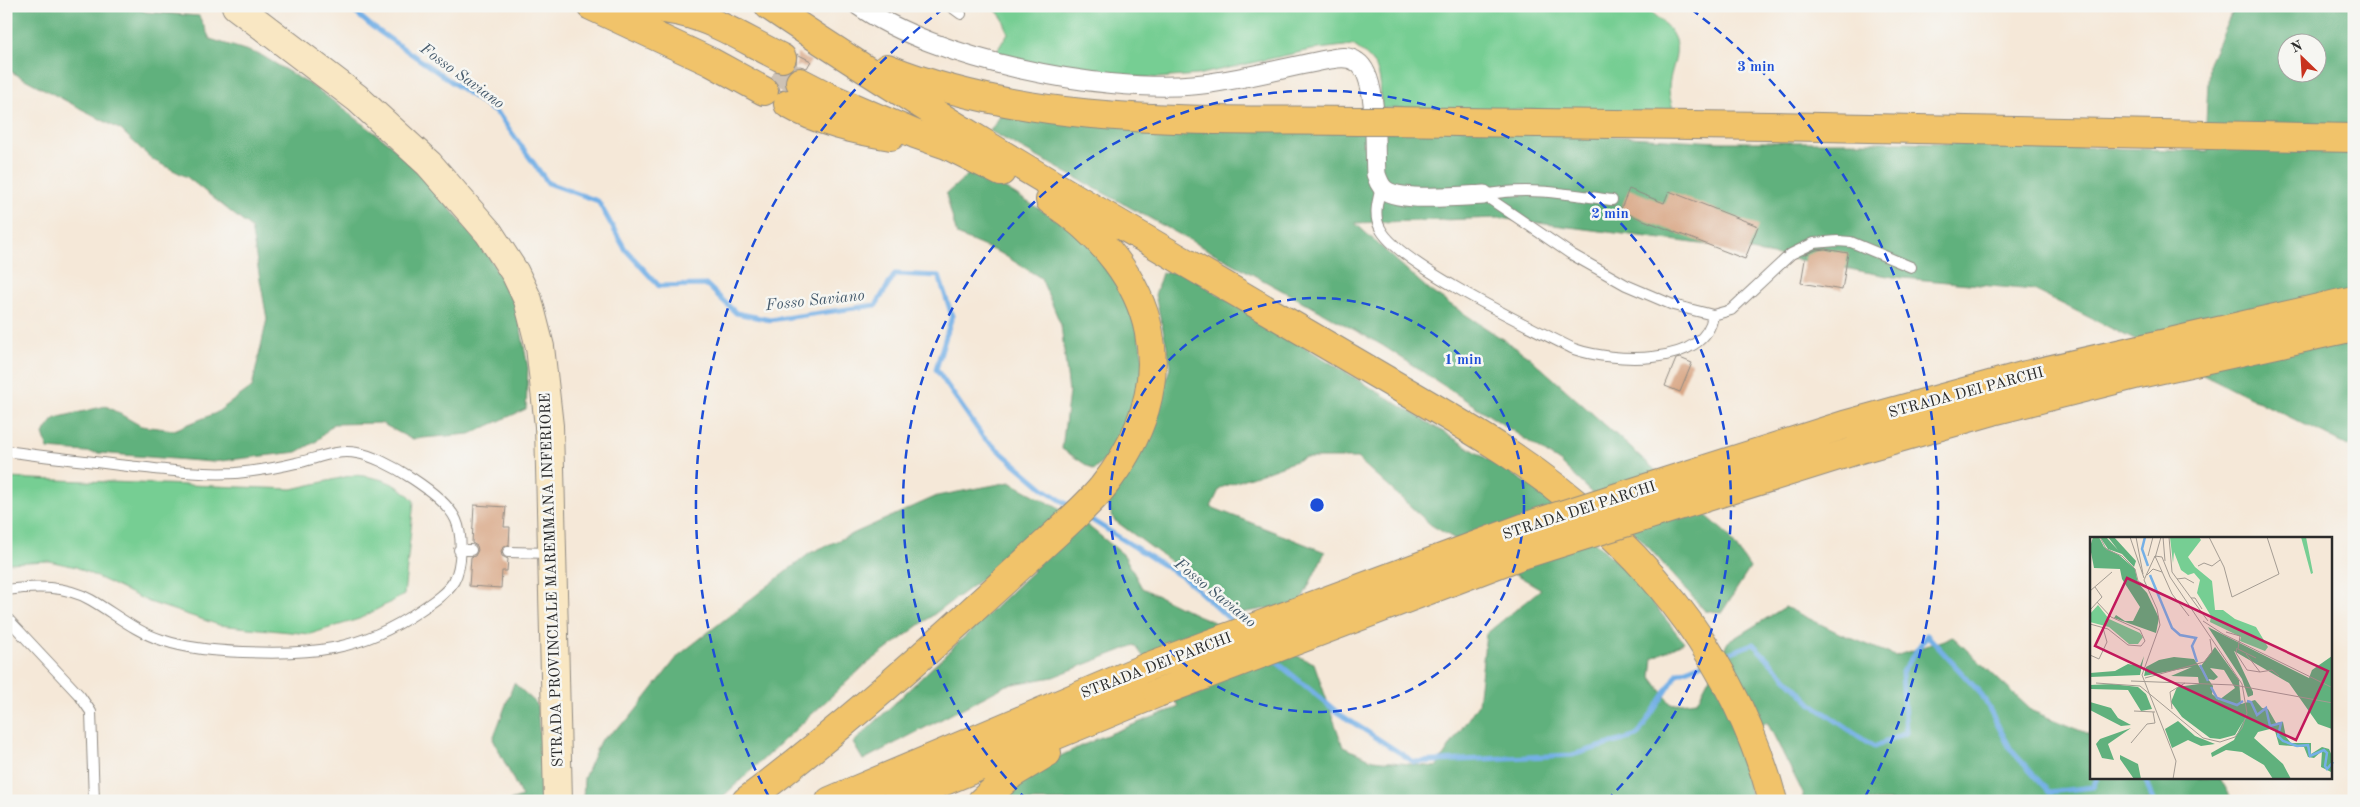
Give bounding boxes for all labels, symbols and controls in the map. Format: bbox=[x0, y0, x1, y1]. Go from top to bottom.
north arrow bbox=[2278, 32, 2328, 82]
text: N bbox=[2289, 38, 2305, 56]
water label: Fosso Saviano bbox=[416, 40, 507, 112]
text: 3 min bbox=[1737, 60, 1775, 75]
text: 2 min bbox=[1591, 207, 1629, 222]
water label: Fosso Saviano bbox=[764, 288, 866, 314]
text: 1 min bbox=[1444, 353, 1482, 368]
street label: STRADA DEI PARCHI bbox=[1887, 365, 2046, 421]
street label: STRADA PROVINCIALE MAREMMANA INFERIORE bbox=[538, 393, 567, 767]
street label: STRADA DEI PARCHI bbox=[1501, 480, 1658, 543]
centre of rings bbox=[1308, 496, 1326, 514]
inset map bbox=[2090, 537, 2332, 780]
water label: Fosso Saviano bbox=[1170, 555, 1259, 631]
street label: STRADA DEI PARCHI bbox=[1079, 631, 1234, 702]

